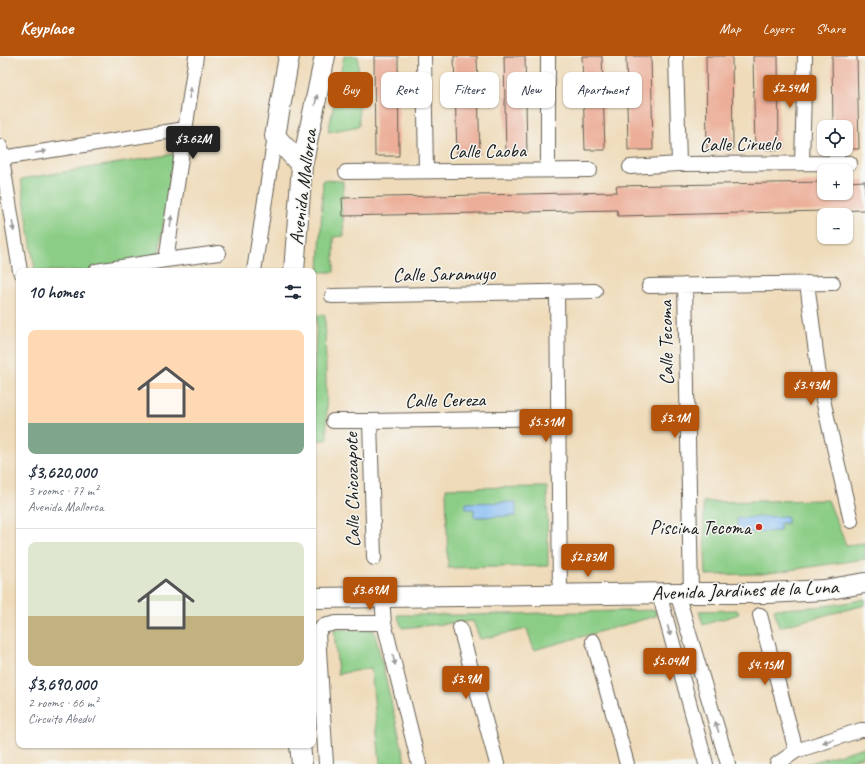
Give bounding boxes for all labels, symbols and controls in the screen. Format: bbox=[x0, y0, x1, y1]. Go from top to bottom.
text: Keyplace bbox=[20, 16, 73, 40]
text: Map bbox=[719, 20, 741, 37]
text: Layers bbox=[763, 20, 794, 37]
text: Share bbox=[816, 20, 845, 37]
chip: Buy bbox=[328, 72, 373, 108]
chip: Rent bbox=[381, 72, 432, 108]
chip: Filters bbox=[440, 72, 499, 108]
chip: New bbox=[507, 72, 555, 108]
chip: Apartment bbox=[563, 72, 642, 108]
pin: $2.54M bbox=[757, 75, 823, 109]
text: $2.54M bbox=[772, 80, 808, 96]
one-way arrow bbox=[187, 86, 193, 99]
one-way arrow bbox=[313, 94, 319, 107]
map controls bbox=[817, 120, 853, 244]
button: locate bbox=[817, 120, 853, 156]
pin: $3.62M bbox=[160, 126, 226, 160]
street label: Avenida Mallorca bbox=[284, 126, 323, 246]
text: $3.62M bbox=[175, 131, 211, 147]
street label: Calle Ciruelo bbox=[699, 131, 782, 157]
street label: Calle Caoba bbox=[448, 138, 528, 164]
one-way arrow bbox=[35, 149, 47, 155]
button: + bbox=[817, 164, 853, 200]
button: − bbox=[817, 208, 853, 244]
one-way arrow bbox=[168, 215, 174, 227]
one-way arrow bbox=[10, 220, 16, 232]
street label: Calle Saramuyo bbox=[392, 261, 496, 287]
icon: filters bbox=[282, 281, 304, 303]
text: 10 homes bbox=[28, 282, 84, 303]
street label: Calle Tecoma bbox=[653, 298, 679, 386]
icon: home bbox=[130, 356, 202, 428]
pin: $3.43M bbox=[778, 372, 844, 406]
text: $3.43M bbox=[793, 377, 829, 393]
street label: Calle Cereza bbox=[405, 387, 487, 413]
pin: $3.1M bbox=[647, 405, 703, 439]
pin: $5.51M bbox=[513, 409, 579, 443]
text: $3.1M bbox=[660, 410, 690, 426]
text: $5.51M bbox=[528, 414, 564, 430]
street label: Calle Chicozapote bbox=[338, 431, 366, 548]
text: $3,620,000 bbox=[28, 462, 96, 483]
text: 3 rooms · 77 m² bbox=[28, 483, 98, 499]
text: Avenida Mallorca bbox=[28, 499, 104, 515]
place label: Piscina Tecoma bbox=[650, 515, 753, 540]
marker: Piscina Tecoma bbox=[754, 522, 764, 532]
pin: $2.83M bbox=[555, 544, 621, 578]
text: $2.83M bbox=[570, 549, 606, 565]
icon: home bbox=[130, 568, 202, 640]
street label: Avenida Jardines de la Luna bbox=[651, 574, 840, 606]
pin: $3.69M bbox=[337, 577, 403, 611]
text: $3.69M bbox=[352, 582, 388, 598]
one-way arrow bbox=[666, 625, 672, 637]
pin: $5.04M bbox=[637, 648, 703, 682]
pin: $4.15M bbox=[732, 652, 798, 686]
text: $5.04M bbox=[652, 653, 688, 669]
one-way arrow bbox=[391, 654, 397, 667]
text: $4.15M bbox=[747, 657, 783, 673]
pin: $3.9M bbox=[438, 666, 494, 700]
text: $3.9M bbox=[451, 671, 481, 687]
text: $3,690,000 bbox=[28, 674, 96, 695]
text: 2 rooms · 66 m² bbox=[28, 695, 98, 711]
text: Circuito Abedul bbox=[28, 711, 94, 727]
one-way arrow bbox=[714, 720, 720, 732]
one-way arrow bbox=[821, 738, 833, 744]

